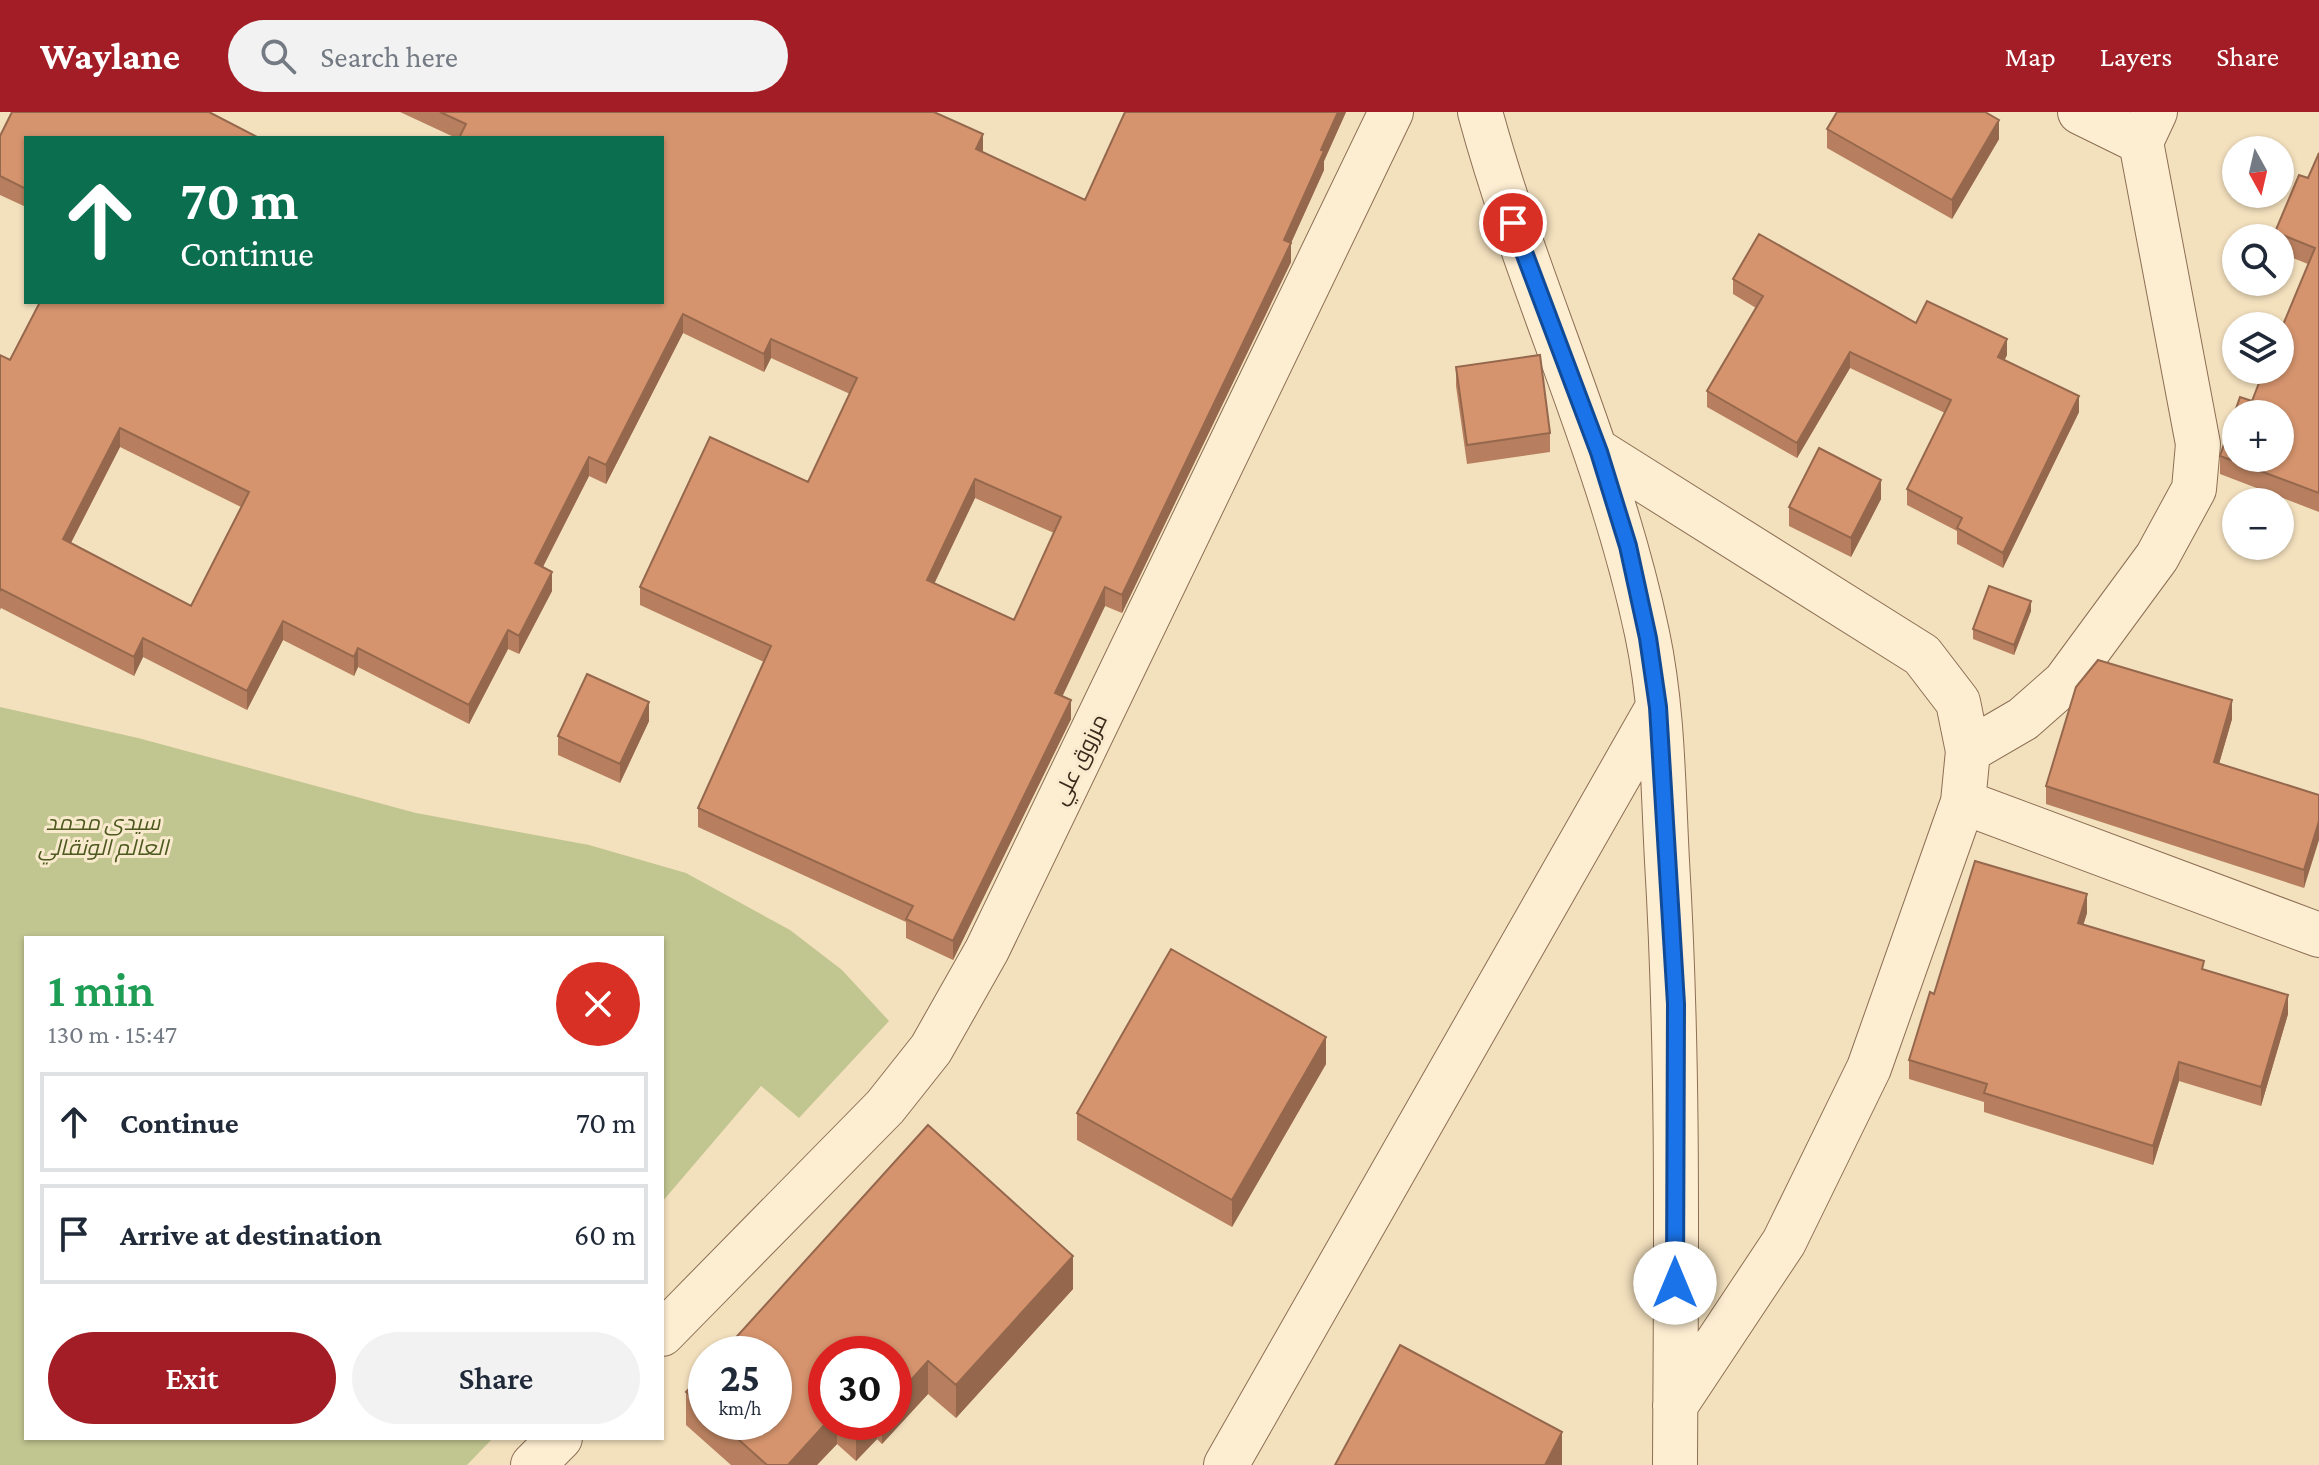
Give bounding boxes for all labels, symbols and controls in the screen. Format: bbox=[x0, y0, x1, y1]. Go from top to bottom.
search box bbox=[228, 20, 788, 92]
icon: search bbox=[256, 34, 300, 78]
text: Waylane bbox=[40, 35, 180, 77]
text: Search here bbox=[320, 40, 458, 73]
text: Map bbox=[2005, 41, 2056, 72]
text: Layers bbox=[2100, 41, 2172, 72]
text: Share bbox=[2216, 41, 2279, 72]
north arrow bbox=[2222, 136, 2294, 208]
map controls bbox=[2222, 136, 2294, 560]
icon: ahead bbox=[48, 168, 152, 272]
text: 70 m bbox=[180, 169, 299, 231]
pin bbox=[1479, 189, 1547, 257]
icon: arrive bbox=[1491, 201, 1535, 245]
button: search bbox=[2222, 224, 2294, 296]
text: Continue bbox=[180, 234, 314, 274]
button: layers bbox=[2222, 312, 2294, 384]
button: + bbox=[2222, 400, 2294, 472]
button: − bbox=[2222, 488, 2294, 560]
street label: مرزوق علي bbox=[1047, 710, 1116, 810]
park label: سيدي محمد العالم الونقالي bbox=[38, 810, 170, 865]
button: close bbox=[556, 962, 640, 1046]
text: 1 min bbox=[48, 963, 155, 1016]
text: 130 m · 15:47 bbox=[48, 1020, 177, 1049]
icon: ahead bbox=[52, 1100, 96, 1144]
text: Continue bbox=[120, 1106, 239, 1139]
text: 70 m bbox=[576, 1106, 636, 1139]
icon: arrive bbox=[52, 1212, 96, 1256]
text: Arrive at destination bbox=[120, 1218, 382, 1251]
text: 60 m bbox=[574, 1218, 636, 1251]
position arrow bbox=[1633, 1241, 1717, 1325]
button: Exit bbox=[48, 1332, 336, 1424]
button: Share bbox=[352, 1332, 640, 1424]
speed limit sign: 30 bbox=[808, 1336, 912, 1440]
text: 25 bbox=[720, 1355, 760, 1400]
text: km/h bbox=[718, 1397, 762, 1419]

